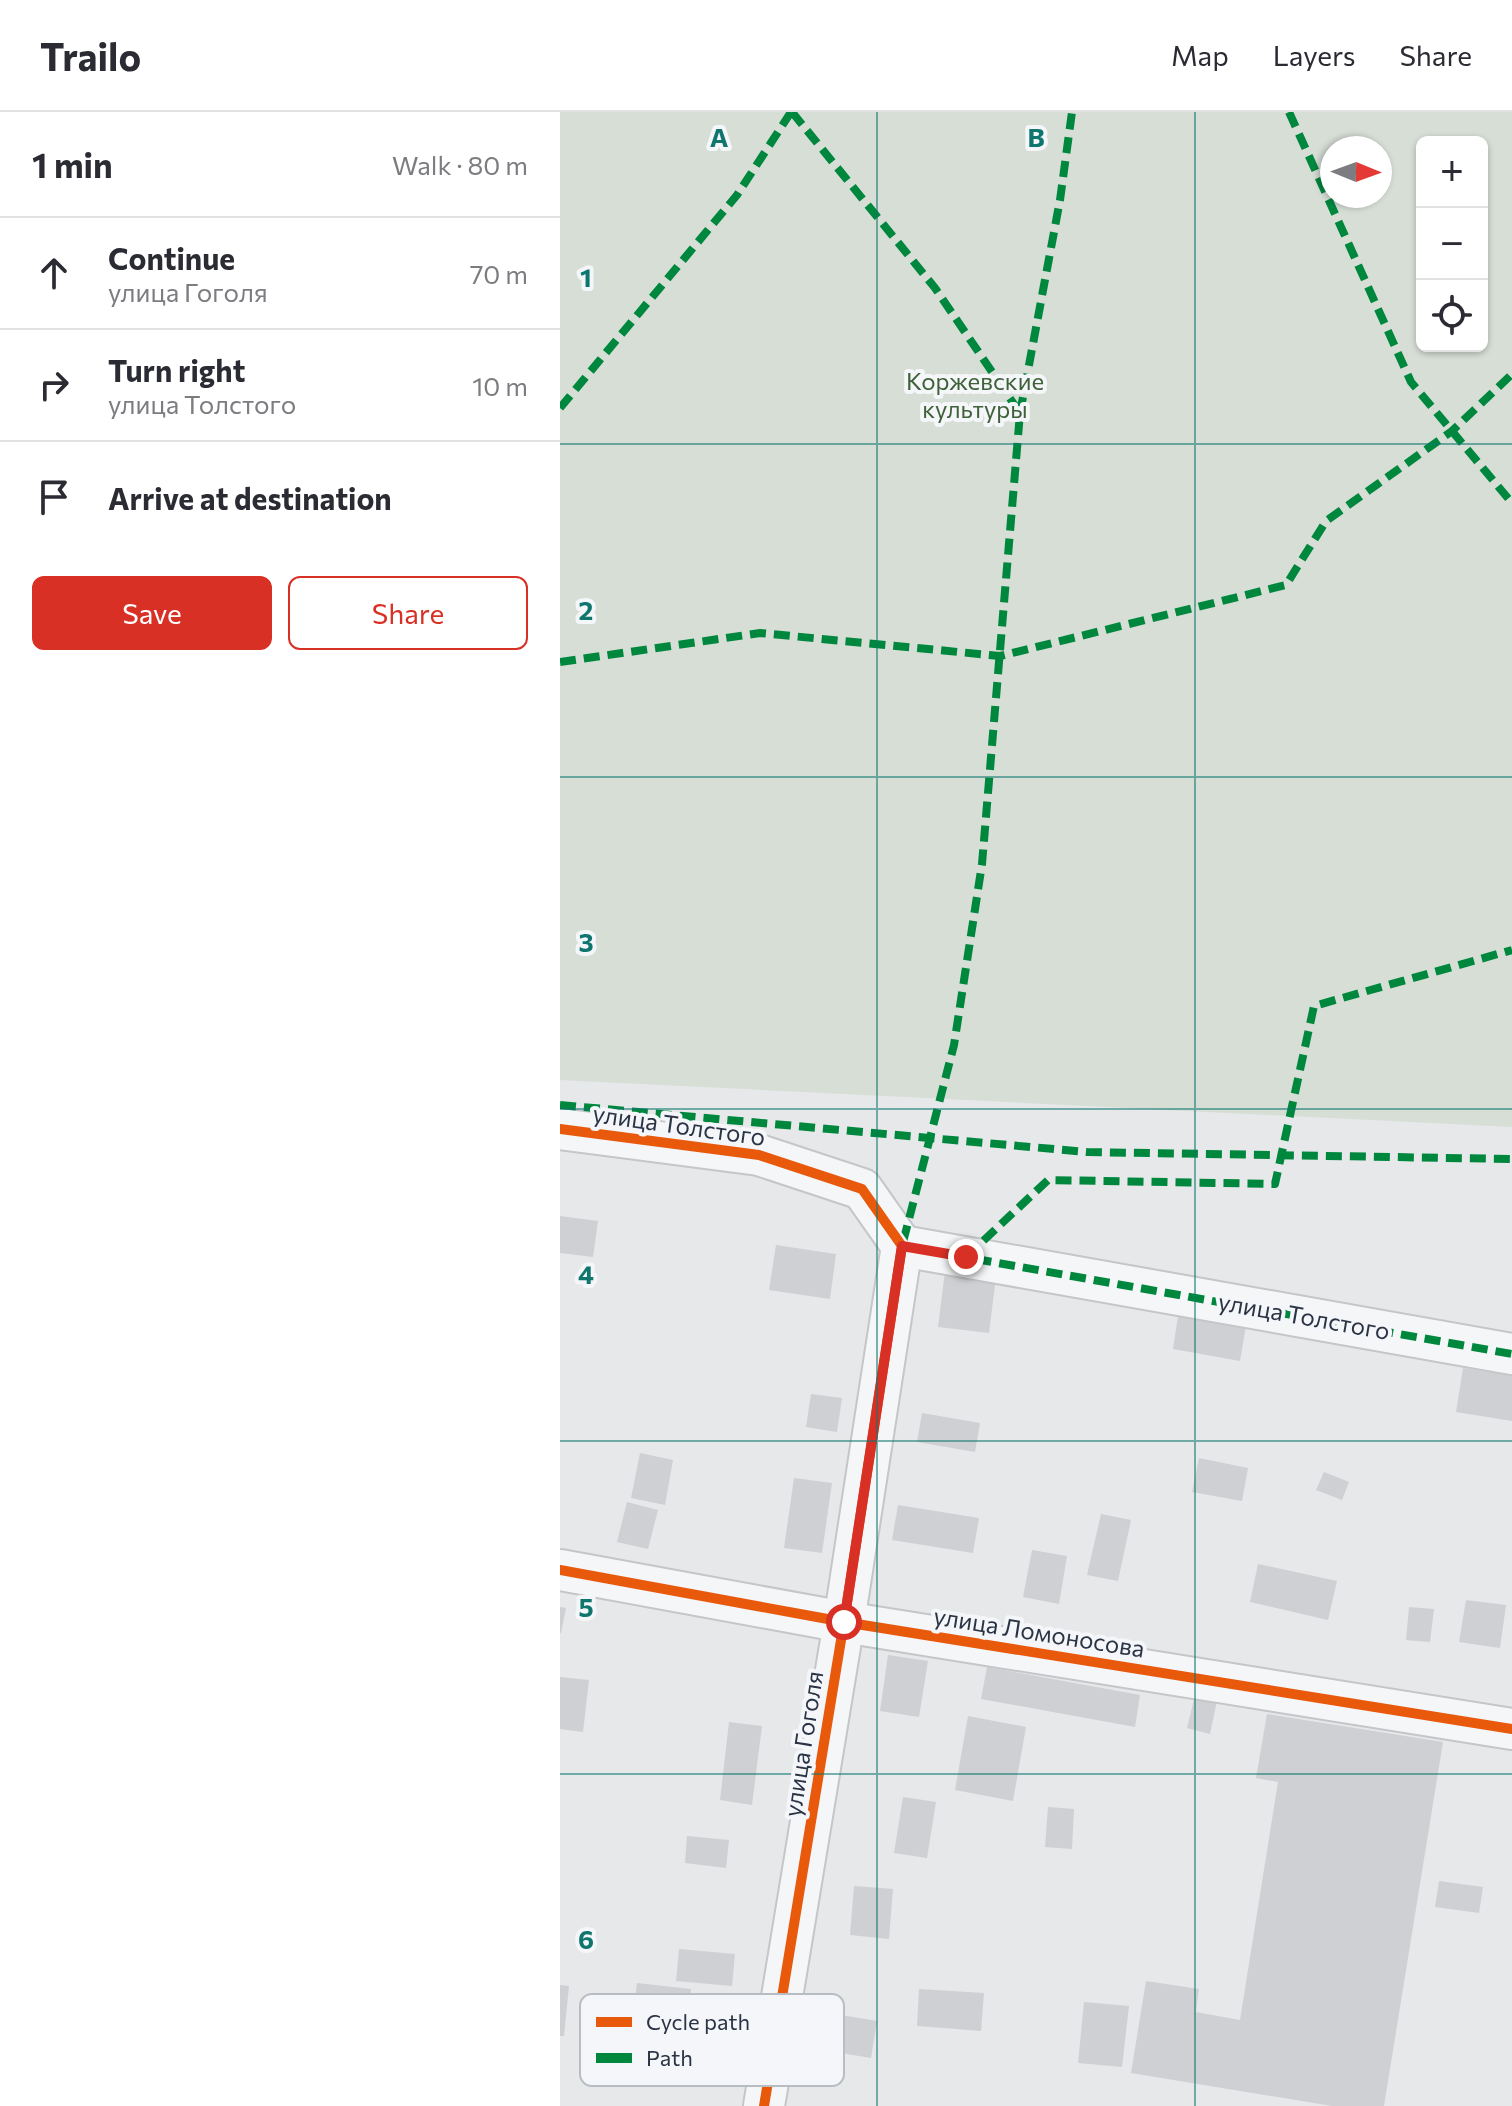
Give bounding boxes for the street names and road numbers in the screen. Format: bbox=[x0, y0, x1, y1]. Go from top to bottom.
street label: улица Толстого bbox=[591, 1098, 767, 1151]
street label: улица Толстого bbox=[1216, 1286, 1392, 1345]
street label: улица Ломоносова bbox=[932, 1601, 1147, 1663]
street label: улица Гоголя bbox=[777, 1669, 828, 1819]

